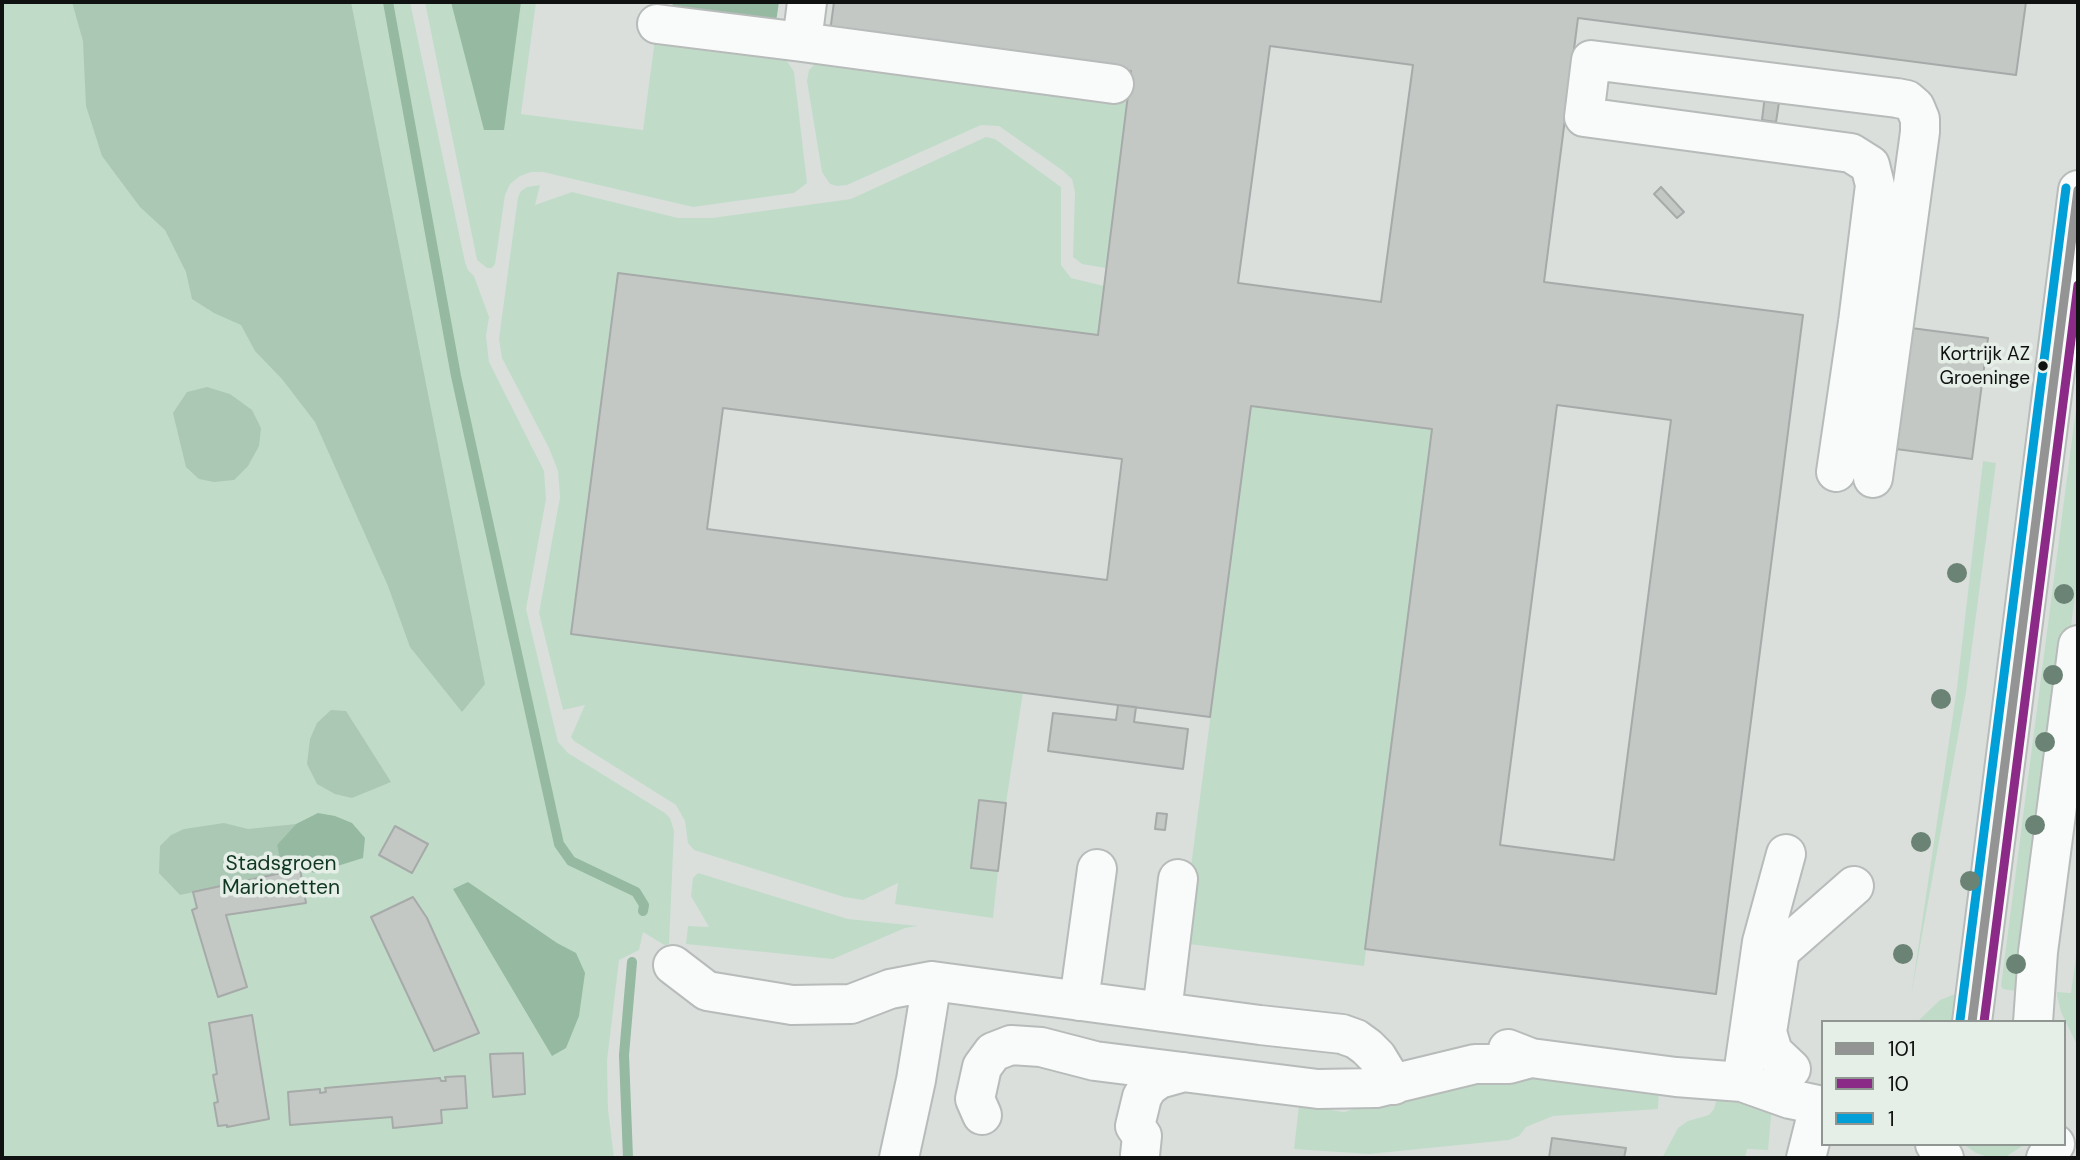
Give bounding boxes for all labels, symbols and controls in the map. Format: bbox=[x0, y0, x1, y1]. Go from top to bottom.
place label: Kortrijk AZ Groeninge bbox=[1939, 344, 2030, 388]
marker: Kortrijk AZ Groeninge bbox=[2036, 359, 2050, 373]
park label: Stadsgroen Marionetten bbox=[222, 851, 340, 901]
legend bbox=[1821, 1020, 2066, 1146]
text: 101 bbox=[1888, 1035, 1915, 1063]
text: 10 bbox=[1888, 1070, 1909, 1098]
text: 1 bbox=[1888, 1105, 1895, 1133]

